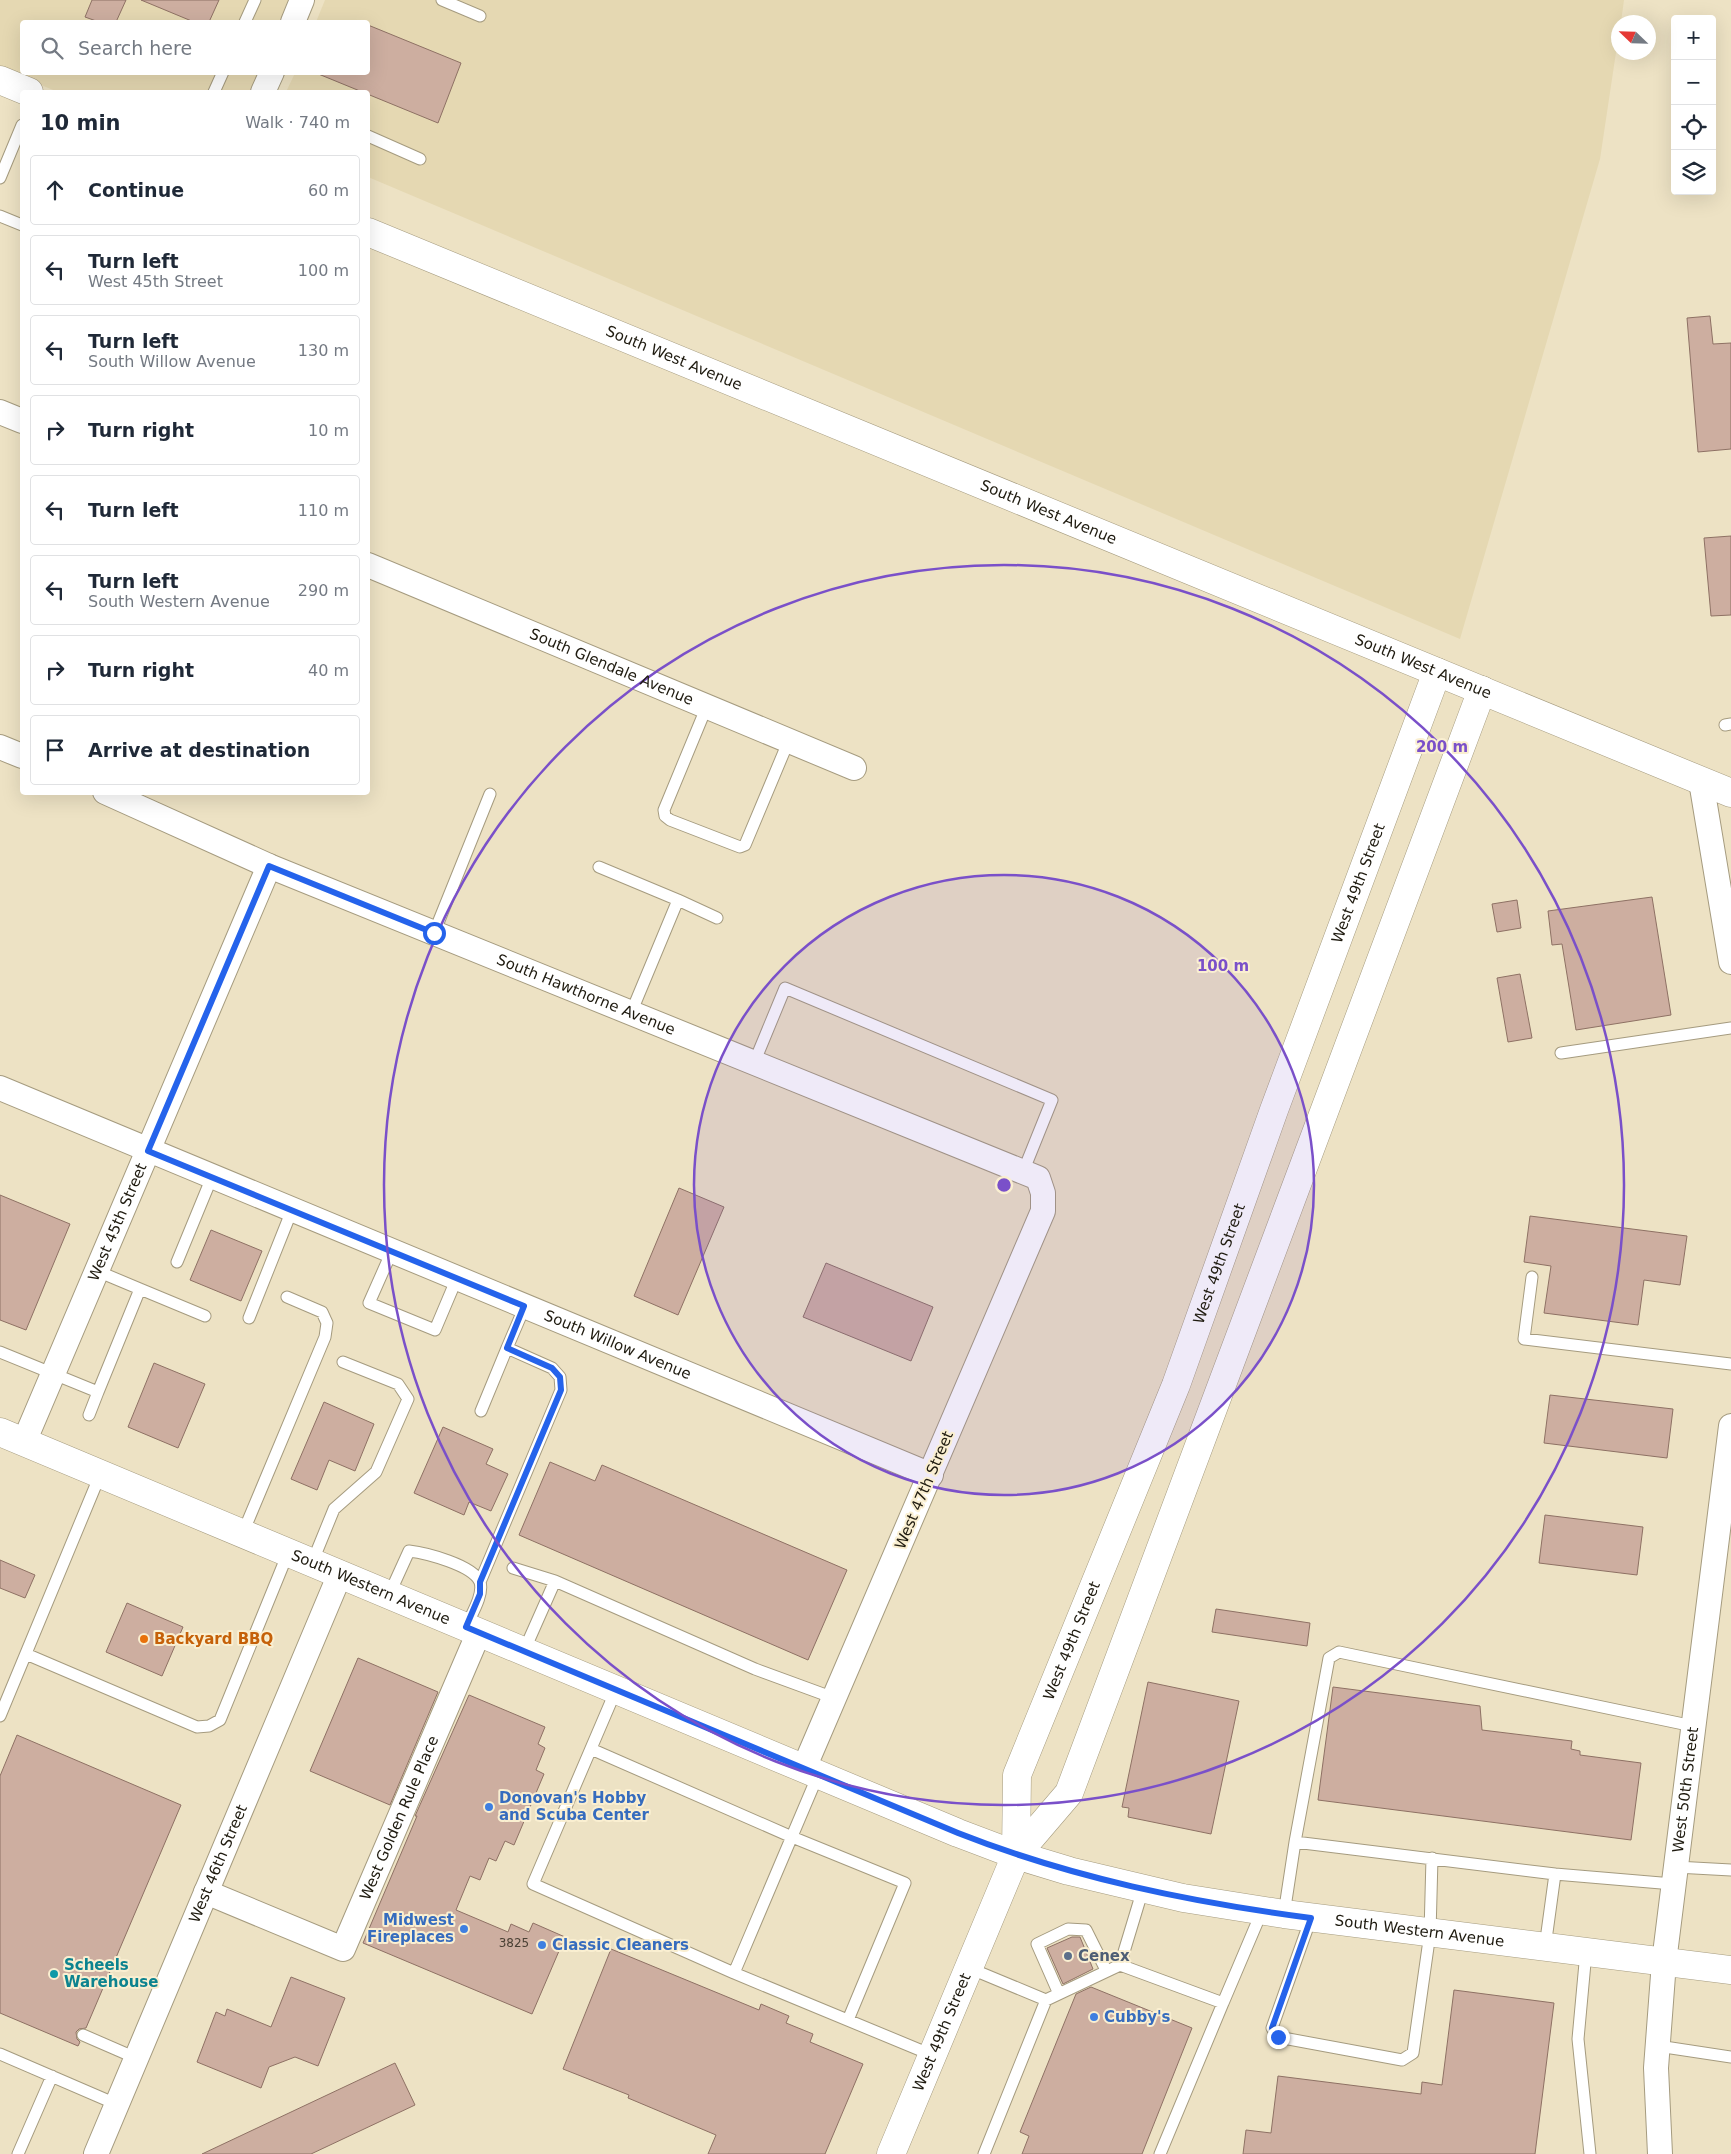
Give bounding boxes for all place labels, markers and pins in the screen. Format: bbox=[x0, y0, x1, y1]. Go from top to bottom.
centre of rings bbox=[995, 1176, 1013, 1194]
place label: Backyard BBQ bbox=[154, 1630, 273, 1648]
marker: Backyard BBQ bbox=[138, 1633, 150, 1645]
place label: Donovan's Hobby and Scuba Center bbox=[499, 1789, 649, 1824]
marker: Donovan's Hobby and Scuba Center bbox=[483, 1801, 495, 1813]
place label: Midwest Fireplaces bbox=[367, 1911, 454, 1946]
marker: Midwest Fireplaces bbox=[458, 1923, 470, 1935]
place label: Classic Cleaners bbox=[552, 1936, 689, 1954]
marker: Classic Cleaners bbox=[536, 1939, 548, 1951]
place label: Cenex bbox=[1078, 1947, 1130, 1965]
marker: Cenex bbox=[1062, 1950, 1074, 1962]
place label: Scheels Warehouse bbox=[64, 1956, 158, 1991]
marker: Scheels Warehouse bbox=[48, 1968, 60, 1980]
place label: Cubby's bbox=[1104, 2008, 1171, 2026]
marker: Cubby's bbox=[1088, 2011, 1100, 2023]

